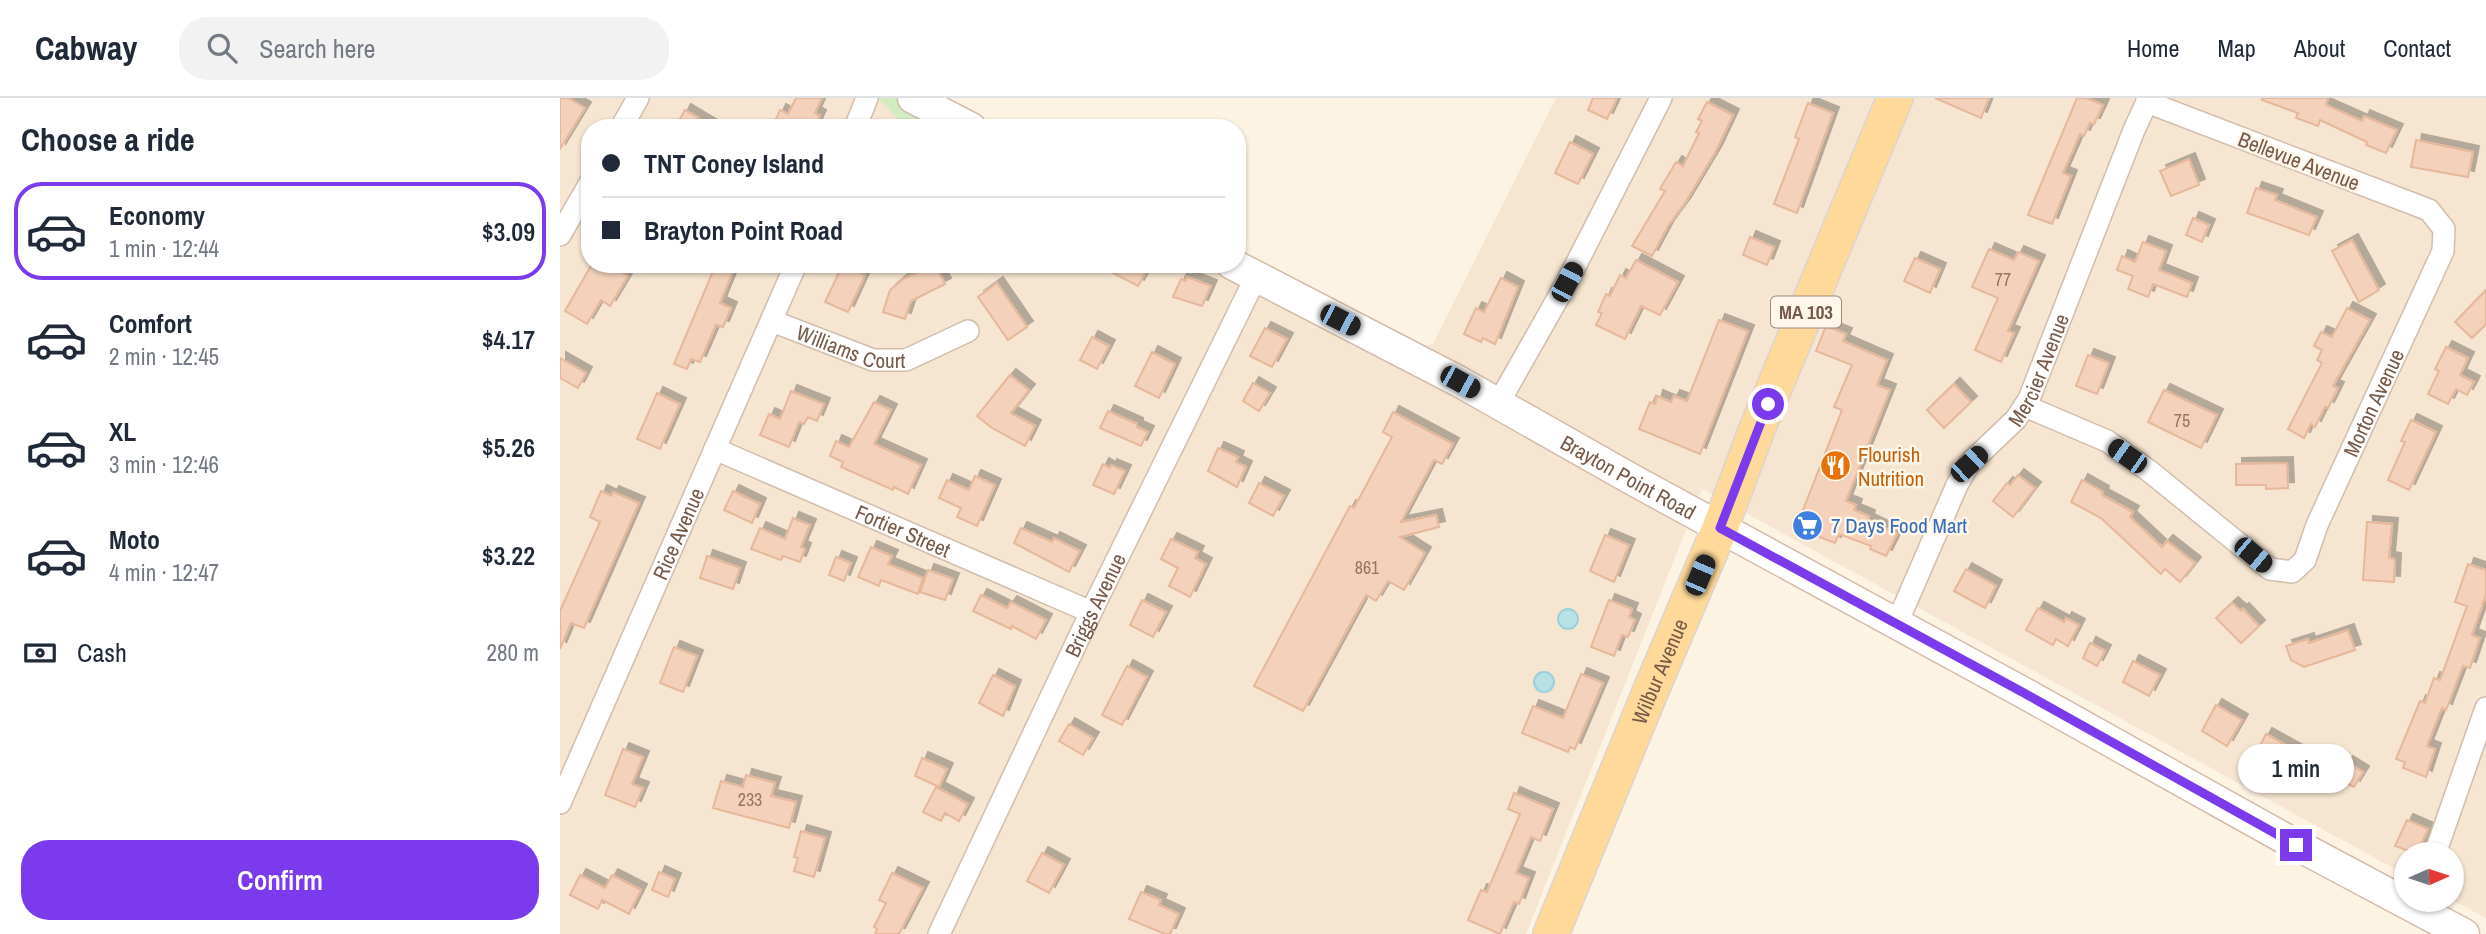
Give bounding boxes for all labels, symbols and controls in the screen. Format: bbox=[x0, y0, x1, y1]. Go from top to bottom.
search box bbox=[179, 17, 669, 80]
text: Cabway bbox=[35, 26, 137, 70]
icon: search bbox=[203, 29, 241, 67]
text: Search here bbox=[259, 31, 375, 66]
text: Home bbox=[2127, 32, 2179, 64]
text: Map bbox=[2217, 32, 2256, 64]
text: About bbox=[2294, 32, 2345, 64]
text: Contact bbox=[2383, 32, 2451, 64]
text: Choose a ride bbox=[21, 118, 195, 161]
street label: Bellevue Avenue bbox=[2234, 125, 2364, 197]
text: TNT Coney Island bbox=[644, 146, 824, 181]
text: Economy bbox=[109, 198, 205, 233]
icon: car bbox=[25, 200, 88, 263]
text: Brayton Point Road bbox=[644, 213, 843, 248]
text: $3.09 bbox=[482, 214, 535, 249]
text: 1 min · 12:44 bbox=[109, 233, 219, 264]
car bbox=[1548, 259, 1587, 305]
house number: 77 bbox=[1995, 267, 2011, 292]
road number: MA 103 bbox=[1771, 296, 1841, 328]
car bbox=[1317, 301, 1364, 339]
text: Comfort bbox=[109, 306, 192, 341]
icon: car bbox=[25, 308, 88, 371]
street label: Mercier Avenue bbox=[2001, 309, 2075, 432]
street label: Williams Court bbox=[792, 317, 905, 375]
text: $4.17 bbox=[482, 322, 535, 357]
text: 2 min · 12:45 bbox=[109, 341, 219, 372]
street label: Morton Avenue bbox=[2336, 344, 2411, 461]
car bbox=[1437, 363, 1484, 401]
route start bbox=[1752, 388, 1784, 420]
house number: 75 bbox=[2174, 408, 2190, 433]
text: XL bbox=[109, 414, 136, 449]
icon: car bbox=[25, 416, 88, 479]
street label: Brayton Point Road bbox=[1556, 428, 1701, 526]
text: $5.26 bbox=[482, 430, 535, 465]
car bbox=[2104, 435, 2151, 477]
place label: Flourish Nutrition bbox=[1858, 440, 1924, 493]
car bbox=[1947, 442, 1992, 486]
text: 3 min · 12:46 bbox=[109, 449, 219, 480]
restaurant icon: Flourish Nutrition bbox=[1818, 449, 1852, 483]
street label: Rice Avenue bbox=[645, 483, 711, 584]
street label: Fortier Street bbox=[851, 497, 955, 564]
supermarket icon: 7 Days Food Mart bbox=[1791, 508, 1825, 542]
place label: 7 Days Food Mart bbox=[1831, 511, 1967, 540]
text: Moto bbox=[109, 522, 160, 557]
icon: car bbox=[25, 524, 88, 587]
car bbox=[2231, 533, 2276, 577]
text: $3.22 bbox=[482, 538, 535, 573]
street label: Briggs Avenue bbox=[1057, 548, 1132, 662]
car bbox=[1683, 552, 1718, 598]
house number: 861 bbox=[1355, 555, 1380, 580]
text: 4 min · 12:47 bbox=[109, 557, 219, 588]
street label: Wilbur Avenue bbox=[1624, 614, 1694, 728]
icon: cash bbox=[21, 634, 59, 672]
text: Cash bbox=[77, 635, 127, 670]
text: 280 m bbox=[487, 637, 539, 668]
callout: 1 min bbox=[2238, 744, 2354, 792]
text: 1 min bbox=[2272, 753, 2320, 784]
house number: 233 bbox=[738, 787, 762, 812]
route end bbox=[2280, 829, 2312, 861]
button: Confirm bbox=[21, 840, 539, 920]
north arrow bbox=[2394, 842, 2464, 912]
map controls bbox=[2394, 842, 2464, 912]

